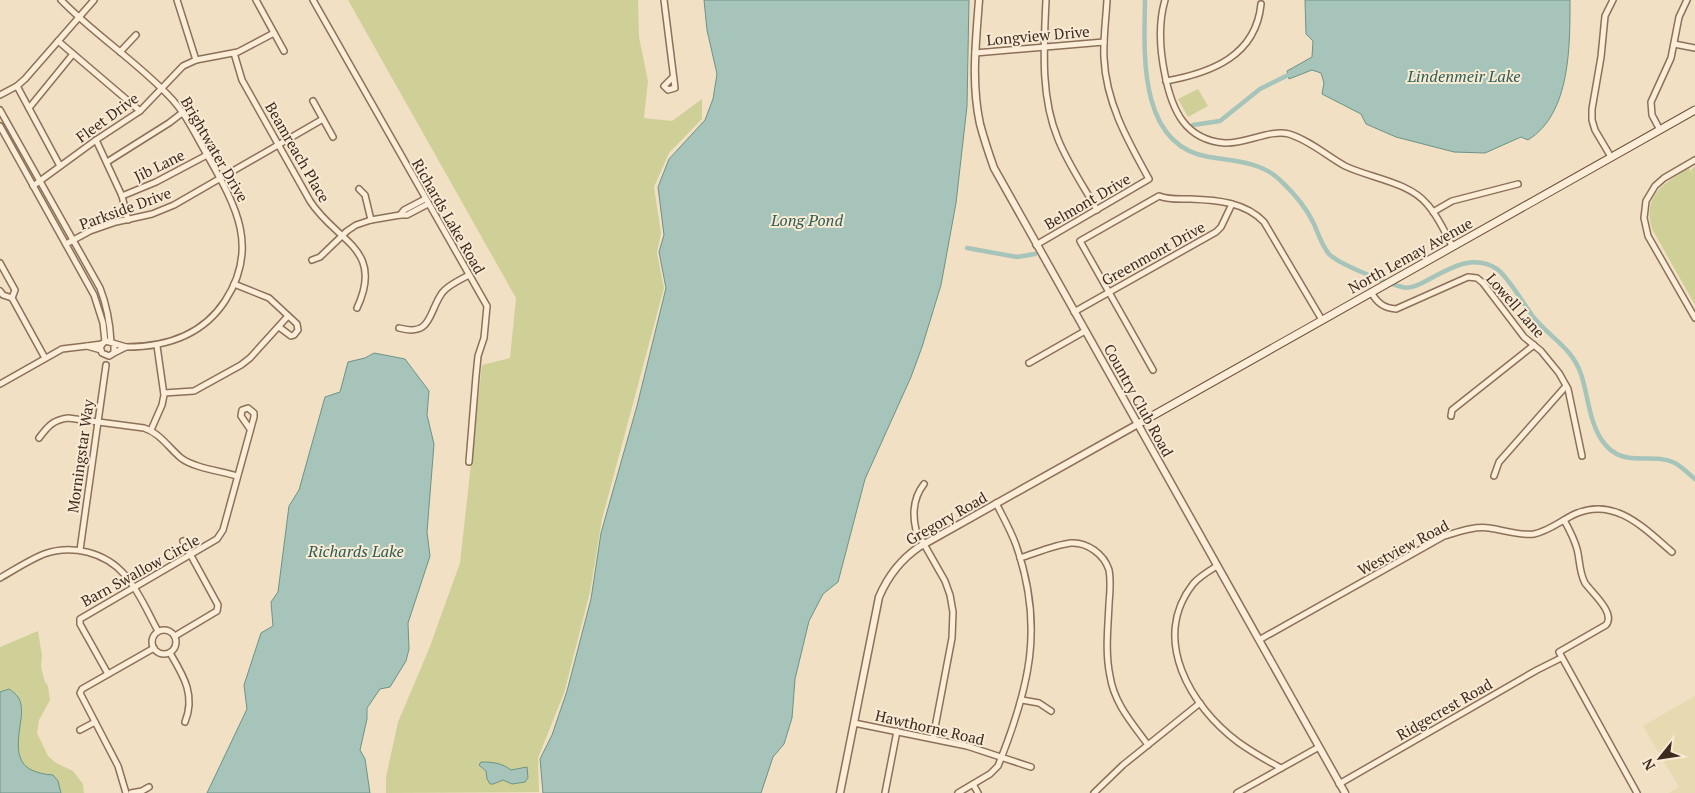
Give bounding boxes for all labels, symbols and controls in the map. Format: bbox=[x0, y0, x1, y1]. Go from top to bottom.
street label: Longview Drive bbox=[986, 21, 1090, 49]
water label: Lindenmeir Lake bbox=[1406, 65, 1521, 87]
street label: Fleet Drive bbox=[72, 88, 142, 146]
street label: Brightwater Drive bbox=[177, 93, 253, 205]
street label: Beamreach Place bbox=[261, 98, 335, 206]
street label: Jib Lane bbox=[130, 144, 188, 186]
street label: Richards Lake Road bbox=[408, 155, 490, 277]
street label: Belmont Drive bbox=[1040, 168, 1134, 234]
street label: Parkside Drive bbox=[76, 182, 174, 234]
water label: Long Pond bbox=[770, 209, 843, 231]
street label: North Lemay Avenue bbox=[1344, 212, 1476, 298]
street label: Greenmont Drive bbox=[1098, 216, 1208, 290]
street label: Lowell Lane bbox=[1482, 268, 1550, 342]
street label: Country Club Road bbox=[1100, 340, 1178, 460]
street label: Morningstar Way bbox=[62, 397, 98, 514]
street label: Gregory Road bbox=[902, 487, 990, 549]
street label: Westview Road bbox=[1354, 515, 1452, 579]
street label: Barn Swallow Circle bbox=[77, 529, 203, 611]
water label: Richards Lake bbox=[307, 540, 404, 562]
street label: Ridgecrest Road bbox=[1393, 674, 1495, 744]
street label: Hawthorne Road bbox=[873, 705, 987, 749]
north arrow bbox=[1635, 733, 1685, 783]
text: N bbox=[1637, 755, 1659, 774]

